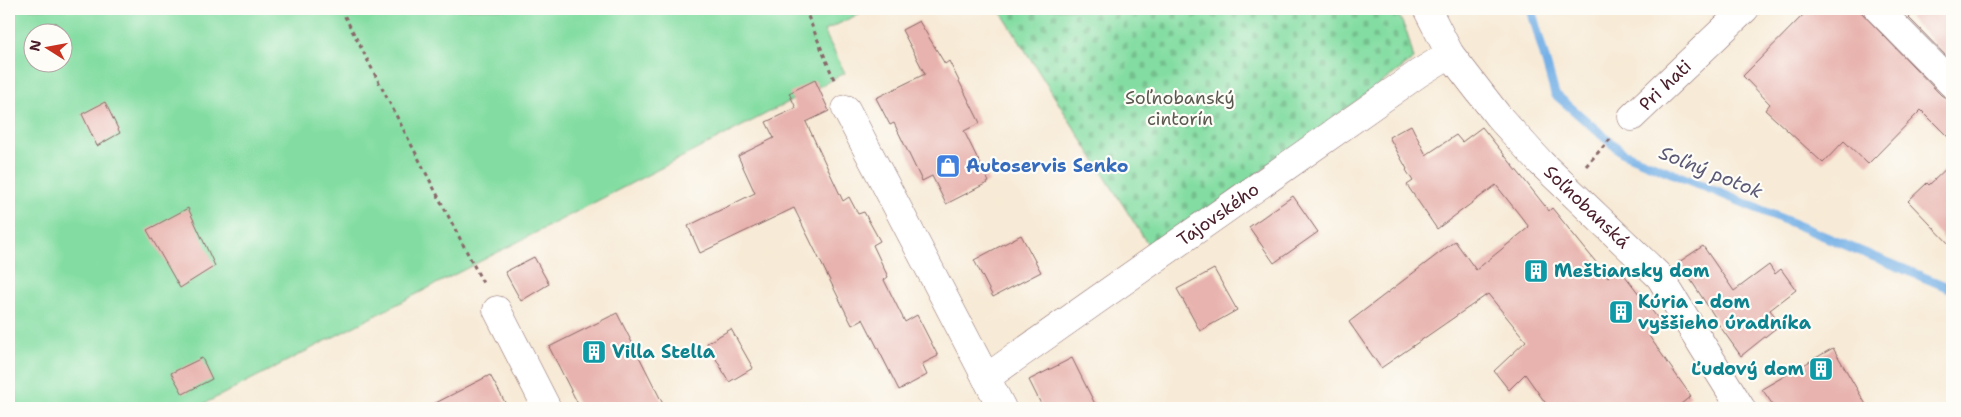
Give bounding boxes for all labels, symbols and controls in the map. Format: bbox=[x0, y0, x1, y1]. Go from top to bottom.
north arrow bbox=[22, 22, 72, 72]
text: N bbox=[25, 38, 45, 53]
street label: Pri hati bbox=[1634, 54, 1697, 116]
park label: Soľnobanský cintorín bbox=[1125, 86, 1235, 131]
water label: Soľný potok bbox=[1656, 140, 1766, 204]
shop icon: Autoservis Senko bbox=[935, 153, 961, 179]
place label: Autoservis Senko bbox=[966, 154, 1129, 178]
street label: Soľnobanská bbox=[1539, 160, 1635, 254]
street label: Tajovského bbox=[1172, 177, 1264, 252]
building icon: Meštiansky dom bbox=[1523, 258, 1549, 284]
place label: Meštiansky dom bbox=[1554, 259, 1710, 283]
place label: Kúria - dom vyššieho úradníka bbox=[1638, 290, 1812, 335]
building icon: Kúria - dom vyššieho úradníka bbox=[1608, 299, 1634, 325]
building icon: Villa Stella bbox=[581, 339, 607, 365]
place label: Villa Stella bbox=[612, 340, 716, 364]
building icon: Ľudový dom bbox=[1808, 356, 1834, 382]
place label: Ľudový dom bbox=[1691, 357, 1805, 381]

